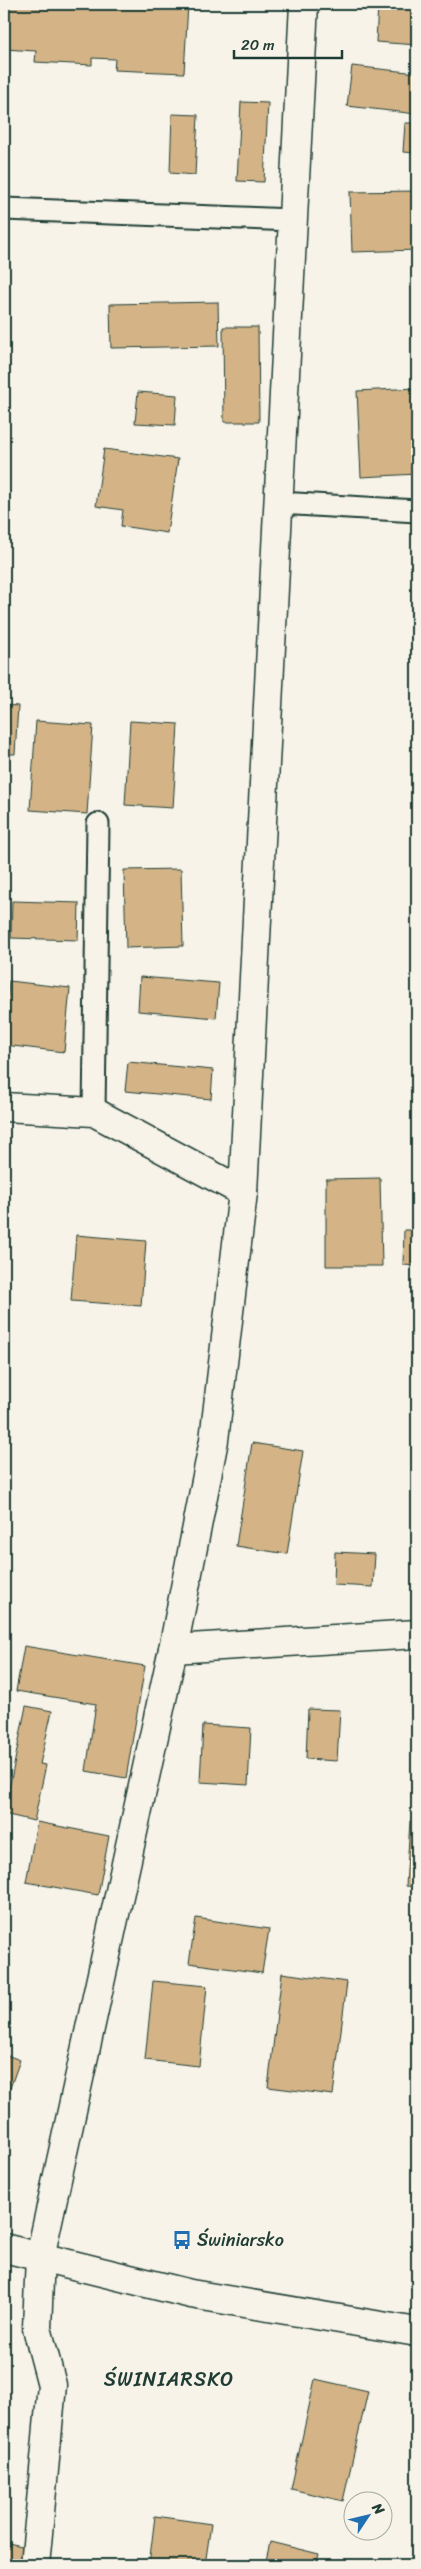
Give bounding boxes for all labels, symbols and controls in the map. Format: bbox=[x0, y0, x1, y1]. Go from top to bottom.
scale bar bbox=[234, 28, 341, 60]
text: 20 m bbox=[241, 32, 275, 58]
place label: Świniarsko bbox=[197, 2224, 284, 2256]
bus stop icon: Świniarsko bbox=[171, 2229, 193, 2251]
district label: ŚWINIARSKO bbox=[104, 2362, 234, 2397]
north arrow bbox=[344, 2492, 394, 2542]
text: N bbox=[365, 2497, 391, 2520]

